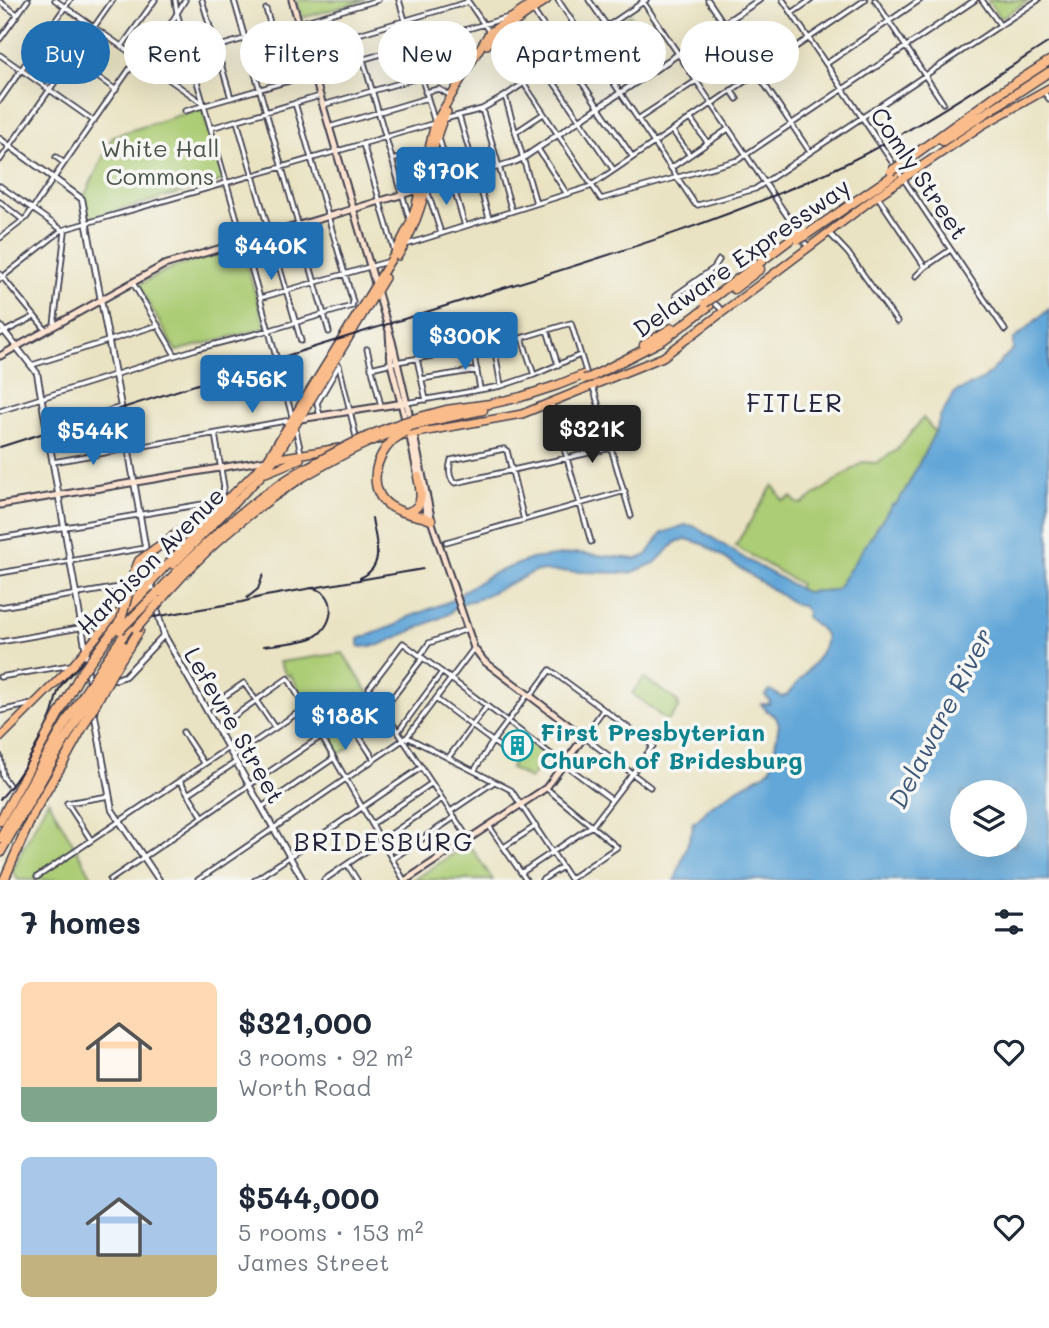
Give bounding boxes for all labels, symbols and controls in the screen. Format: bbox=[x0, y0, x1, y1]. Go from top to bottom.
chip: Buy bbox=[21, 21, 110, 84]
chip: Rent bbox=[124, 21, 226, 84]
chip: Filters bbox=[240, 21, 364, 84]
chip: New bbox=[378, 21, 477, 84]
chip: Apartment bbox=[491, 21, 666, 84]
chip: House bbox=[680, 21, 799, 84]
street label: Comly Street bbox=[864, 101, 976, 245]
park label: White Hall Commons bbox=[100, 132, 220, 191]
pin: $170K bbox=[397, 148, 495, 207]
text: $170K bbox=[412, 155, 480, 185]
street label: Delaware Expressway bbox=[627, 170, 855, 344]
pin: $440K bbox=[222, 222, 320, 282]
text: $440K bbox=[234, 230, 308, 260]
pin: $300K bbox=[416, 312, 514, 372]
text: $300K bbox=[429, 320, 501, 350]
pin: $456K bbox=[203, 356, 301, 415]
text: $456K bbox=[216, 363, 288, 393]
district label: FITLER bbox=[746, 385, 844, 419]
pin: $321K bbox=[543, 406, 641, 465]
pin: $544K bbox=[44, 407, 142, 467]
text: $321K bbox=[559, 413, 625, 443]
text: $544K bbox=[57, 415, 129, 445]
street label: Harbison Avenue bbox=[70, 480, 230, 640]
water label: Delaware River bbox=[880, 622, 1000, 814]
street label: Lefevre Street bbox=[178, 641, 292, 809]
pin: $188K bbox=[296, 692, 394, 752]
text: $188K bbox=[311, 700, 379, 730]
place label: First Presbyterian Church of Bridesburg bbox=[540, 716, 803, 775]
building icon: First Presbyterian Church of Bridesburg bbox=[500, 728, 534, 762]
map controls bbox=[950, 780, 1027, 857]
button: layers bbox=[950, 780, 1027, 857]
district label: BRIDESBURG bbox=[293, 824, 475, 858]
text: 7 homes bbox=[21, 902, 141, 942]
icon: filters bbox=[990, 903, 1028, 941]
text: $321,000 bbox=[238, 1002, 372, 1042]
icon: home bbox=[77, 1010, 161, 1094]
icon: heart bbox=[990, 1033, 1028, 1071]
text: 3 rooms · 92 m² bbox=[238, 1042, 413, 1072]
text: Worth Road bbox=[238, 1072, 371, 1102]
text: $544,000 bbox=[238, 1177, 379, 1217]
icon: home bbox=[77, 1185, 161, 1269]
icon: heart bbox=[990, 1208, 1028, 1246]
text: 5 rooms · 153 m² bbox=[238, 1217, 423, 1247]
text: James Street bbox=[238, 1247, 389, 1277]

